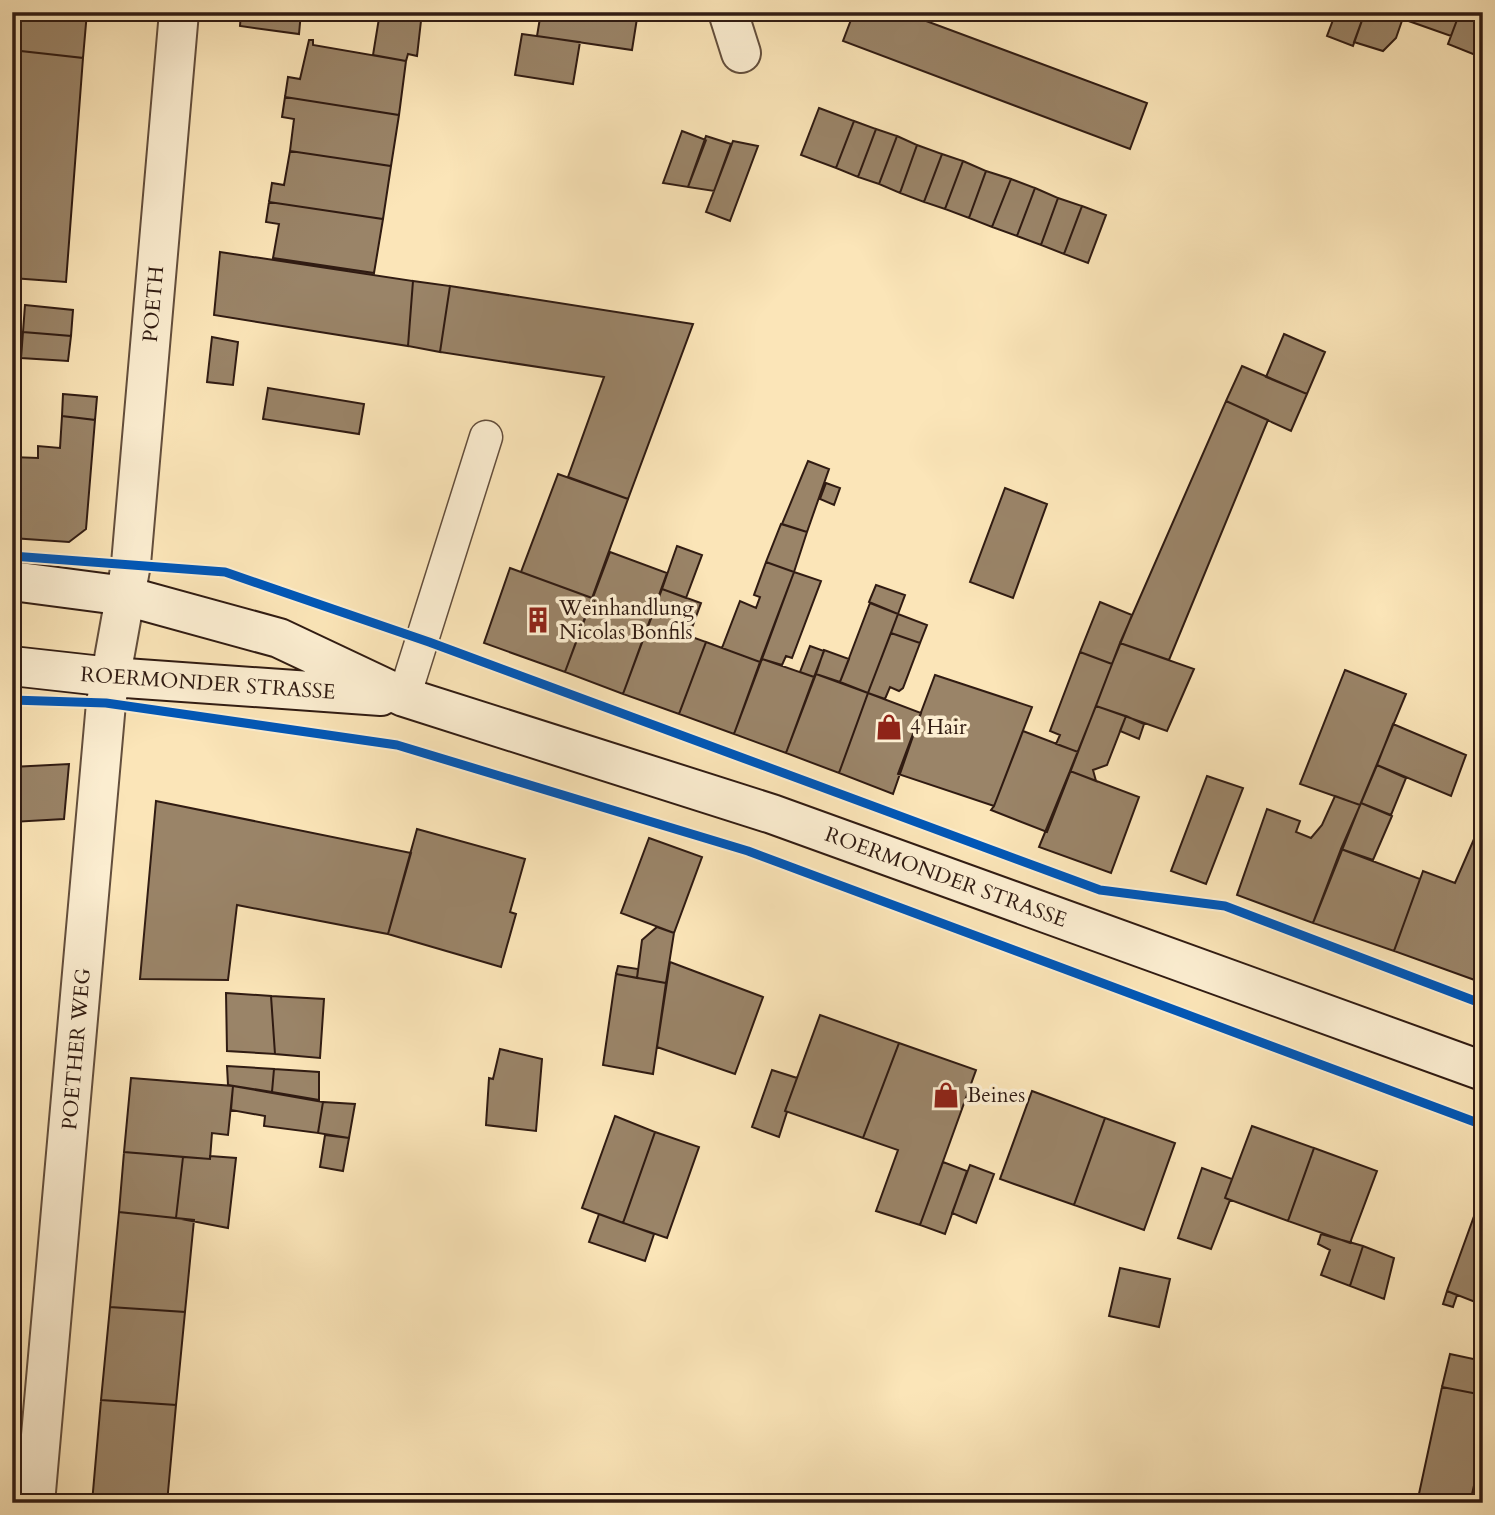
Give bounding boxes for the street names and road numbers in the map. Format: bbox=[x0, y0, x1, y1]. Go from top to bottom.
street label: POETH bbox=[136, 265, 171, 343]
street label: ROERMONDER STRASSE bbox=[79, 660, 337, 707]
street label: ROERMONDER STRASSE bbox=[821, 820, 1071, 935]
street label: POETHER WEG bbox=[55, 967, 98, 1131]

